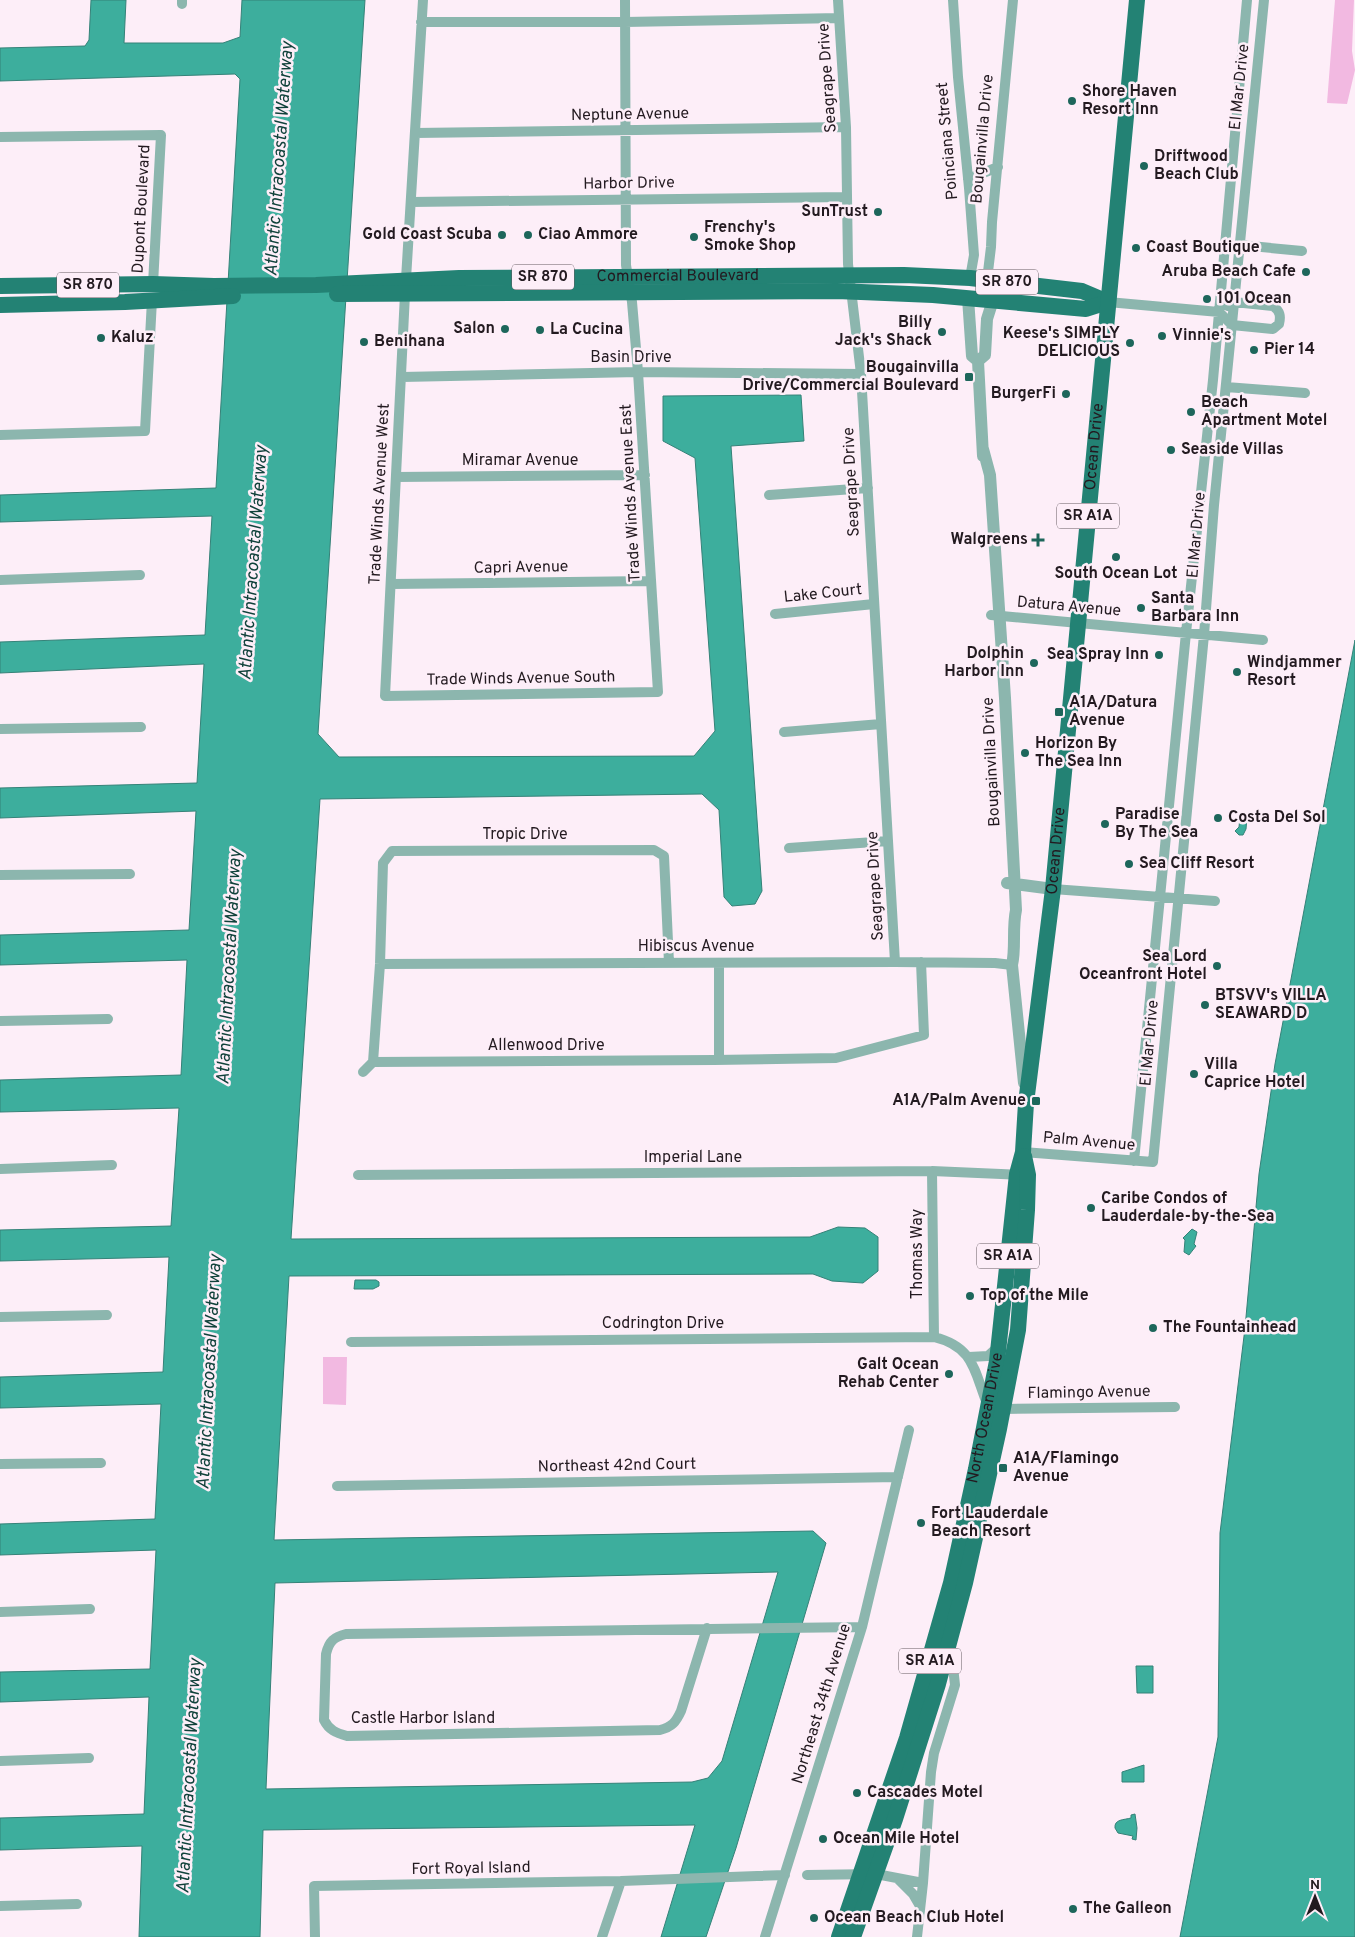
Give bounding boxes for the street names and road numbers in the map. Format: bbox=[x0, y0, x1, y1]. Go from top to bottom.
street label: Seagrape Drive bbox=[814, 23, 842, 133]
street label: El Mar Drive bbox=[1226, 43, 1254, 131]
street label: Bougainvilla Drive bbox=[967, 73, 999, 205]
street label: Poinciana Street bbox=[933, 81, 963, 201]
street label: Neptune Avenue bbox=[571, 104, 689, 126]
street label: Dupont Boulevard bbox=[129, 144, 155, 274]
street label: Harbor Drive bbox=[583, 173, 675, 195]
road number: SR 870 bbox=[512, 264, 574, 290]
street label: Commercial Boulevard bbox=[597, 266, 759, 287]
road number: SR 870 bbox=[976, 270, 1038, 294]
road number: SR 870 bbox=[57, 272, 119, 298]
street label: Basin Drive bbox=[590, 348, 672, 368]
street label: Ocean Drive bbox=[1081, 402, 1109, 491]
street label: Trade Winds Avenue West bbox=[365, 403, 395, 585]
street label: Trade Winds Avenue East bbox=[616, 403, 646, 583]
street label: Seagrape Drive bbox=[839, 427, 865, 537]
street label: Miramar Avenue bbox=[462, 451, 578, 471]
street label: El Mar Drive bbox=[1183, 491, 1211, 579]
road number: SR A1A bbox=[1057, 504, 1119, 528]
street label: Capri Avenue bbox=[473, 557, 569, 579]
street label: Lake Court bbox=[783, 580, 863, 608]
street label: Datura Avenue bbox=[1016, 592, 1122, 622]
street label: Trade Winds Avenue South bbox=[426, 667, 616, 691]
street label: Bougainvilla Drive bbox=[979, 697, 1005, 827]
street label: Ocean Drive bbox=[1043, 806, 1071, 896]
street label: Tropic Drive bbox=[482, 825, 568, 845]
street label: Seagrape Drive bbox=[863, 831, 889, 941]
street label: Hibiscus Avenue bbox=[638, 937, 754, 957]
street label: El Mar Drive bbox=[1136, 999, 1164, 1087]
street label: Allenwood Drive bbox=[487, 1036, 605, 1056]
street label: Palm Avenue bbox=[1042, 1128, 1136, 1156]
street label: Imperial Lane bbox=[644, 1148, 742, 1168]
street label: Thomas Way bbox=[908, 1209, 928, 1299]
road number: SR A1A bbox=[977, 1244, 1039, 1268]
street label: Codrington Drive bbox=[602, 1314, 724, 1334]
street label: North Ocean Drive bbox=[963, 1352, 1008, 1485]
street label: Flamingo Avenue bbox=[1027, 1382, 1151, 1404]
street label: Northeast 42nd Court bbox=[538, 1455, 696, 1477]
street label: Northeast 34th Avenue bbox=[788, 1621, 856, 1787]
road number: SR A1A bbox=[899, 1648, 961, 1674]
street label: Castle Harbor Island bbox=[351, 1709, 495, 1729]
street label: Fort Royal Island bbox=[411, 1858, 531, 1880]

